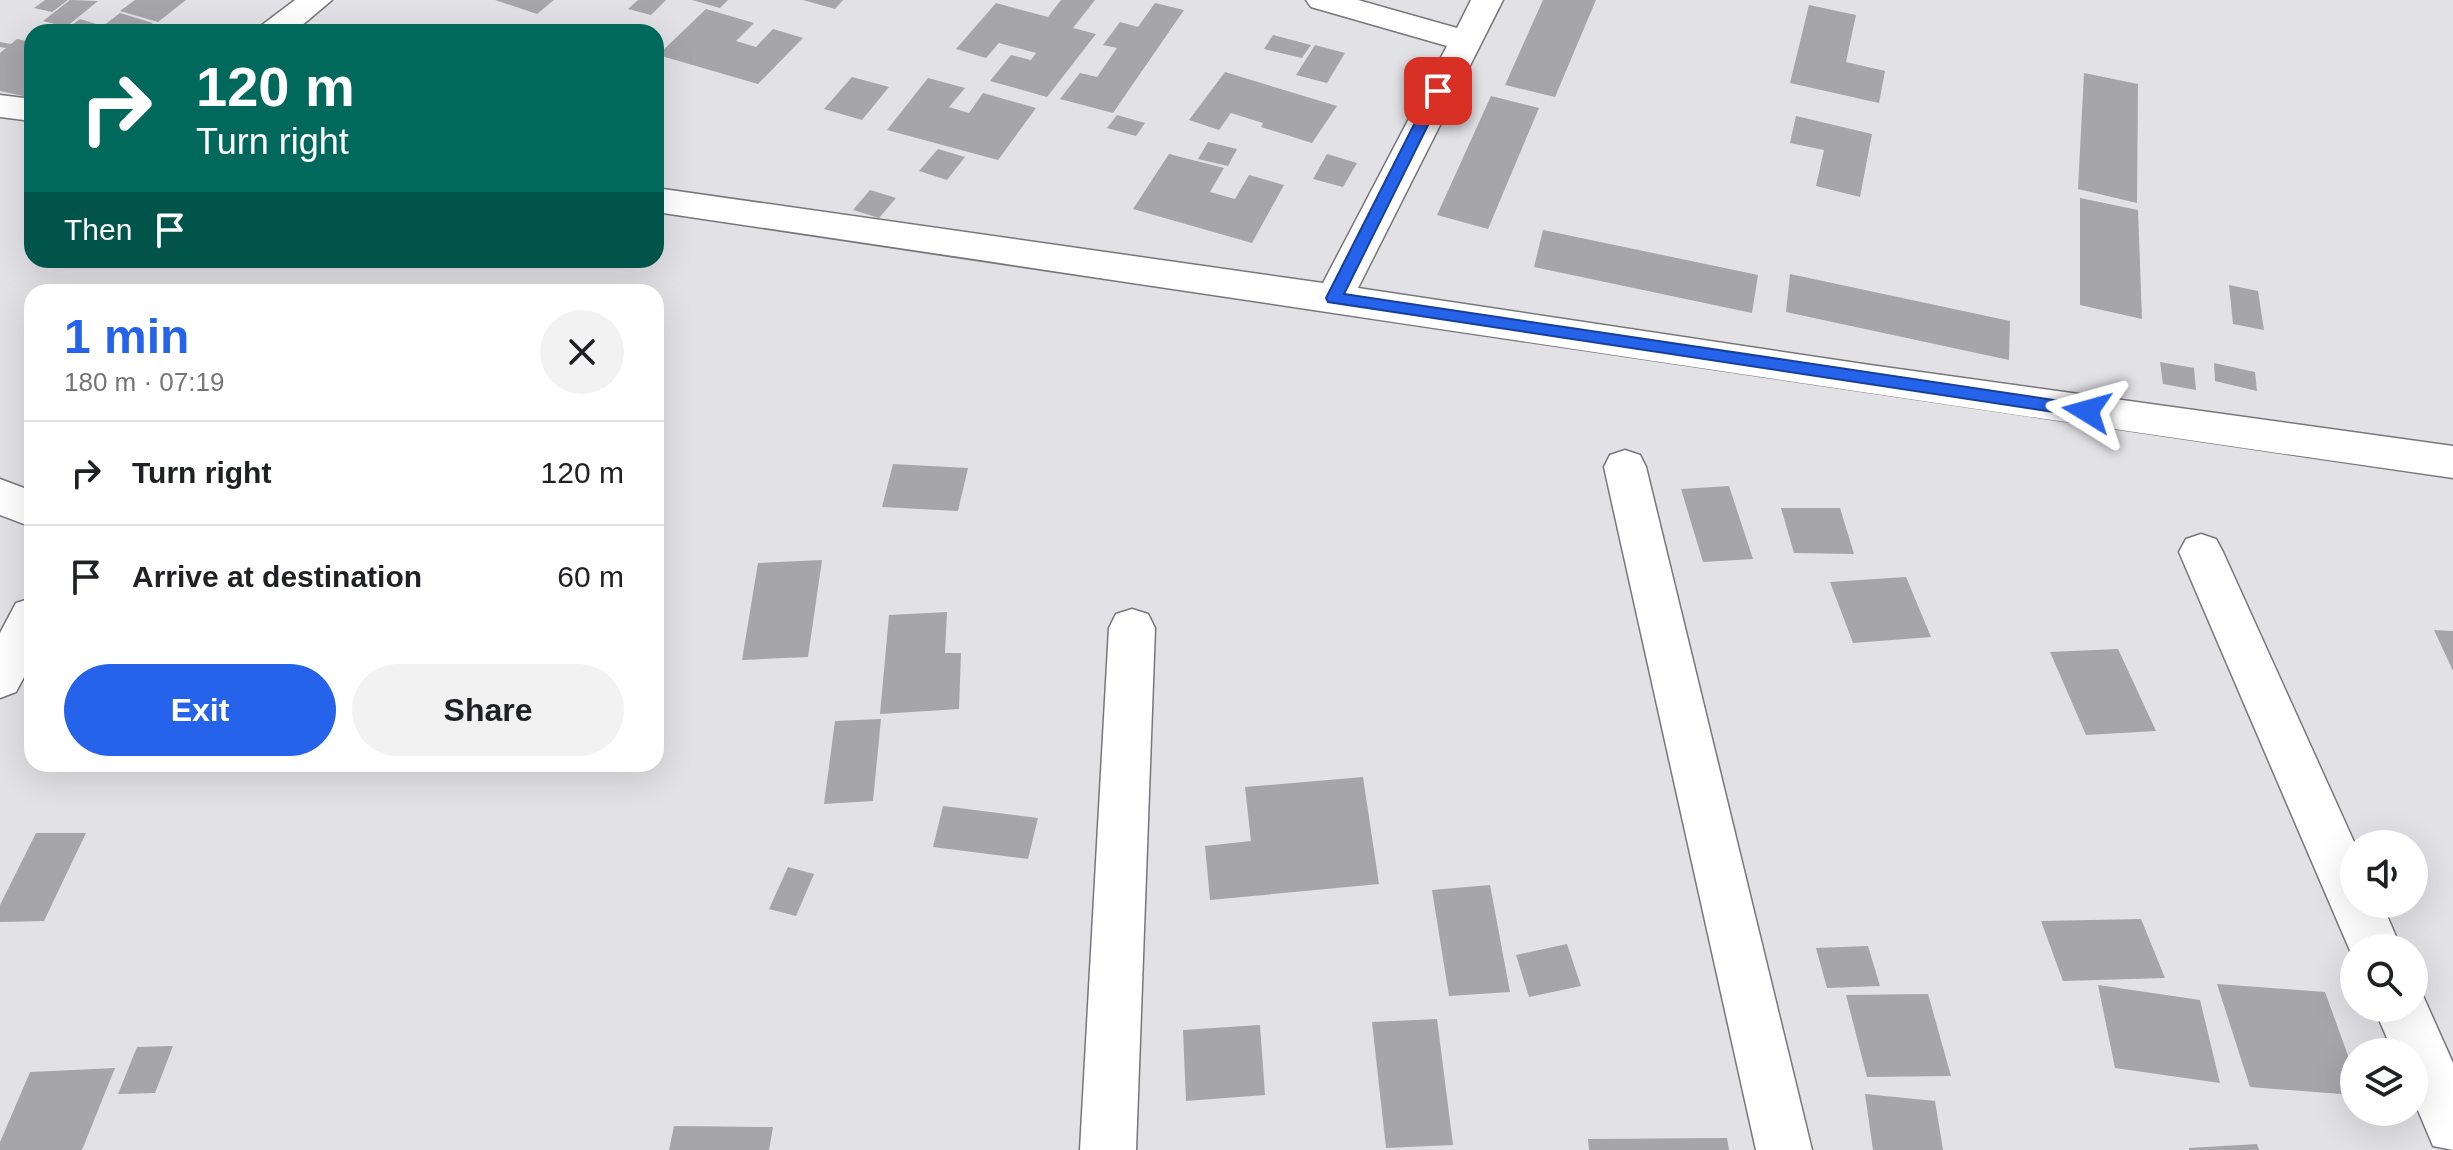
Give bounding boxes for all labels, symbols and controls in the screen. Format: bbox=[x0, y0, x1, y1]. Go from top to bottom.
text: 120 m bbox=[196, 55, 355, 118]
icon: right bbox=[64, 56, 168, 160]
pin bbox=[1404, 57, 1472, 125]
icon: arrive bbox=[1416, 69, 1460, 113]
text: Turn right bbox=[196, 121, 349, 162]
icon: arrive bbox=[148, 208, 192, 252]
text: Then bbox=[64, 213, 132, 246]
text: 1 min bbox=[64, 310, 189, 363]
button: close bbox=[540, 310, 624, 394]
text: 180 m · 07:19 bbox=[64, 367, 224, 397]
position arrow bbox=[2045, 369, 2129, 453]
icon: right bbox=[64, 451, 108, 495]
text: Turn right bbox=[132, 456, 271, 489]
text: 120 m bbox=[541, 456, 624, 489]
icon: arrive bbox=[64, 555, 108, 599]
text: Arrive at destination bbox=[132, 560, 422, 593]
text: 60 m bbox=[557, 560, 624, 593]
button: Exit bbox=[64, 664, 336, 756]
button: Share bbox=[352, 664, 624, 756]
map controls bbox=[2340, 830, 2428, 1126]
button: sound bbox=[2340, 830, 2428, 918]
button: search bbox=[2340, 934, 2428, 1022]
button: layers bbox=[2340, 1038, 2428, 1126]

